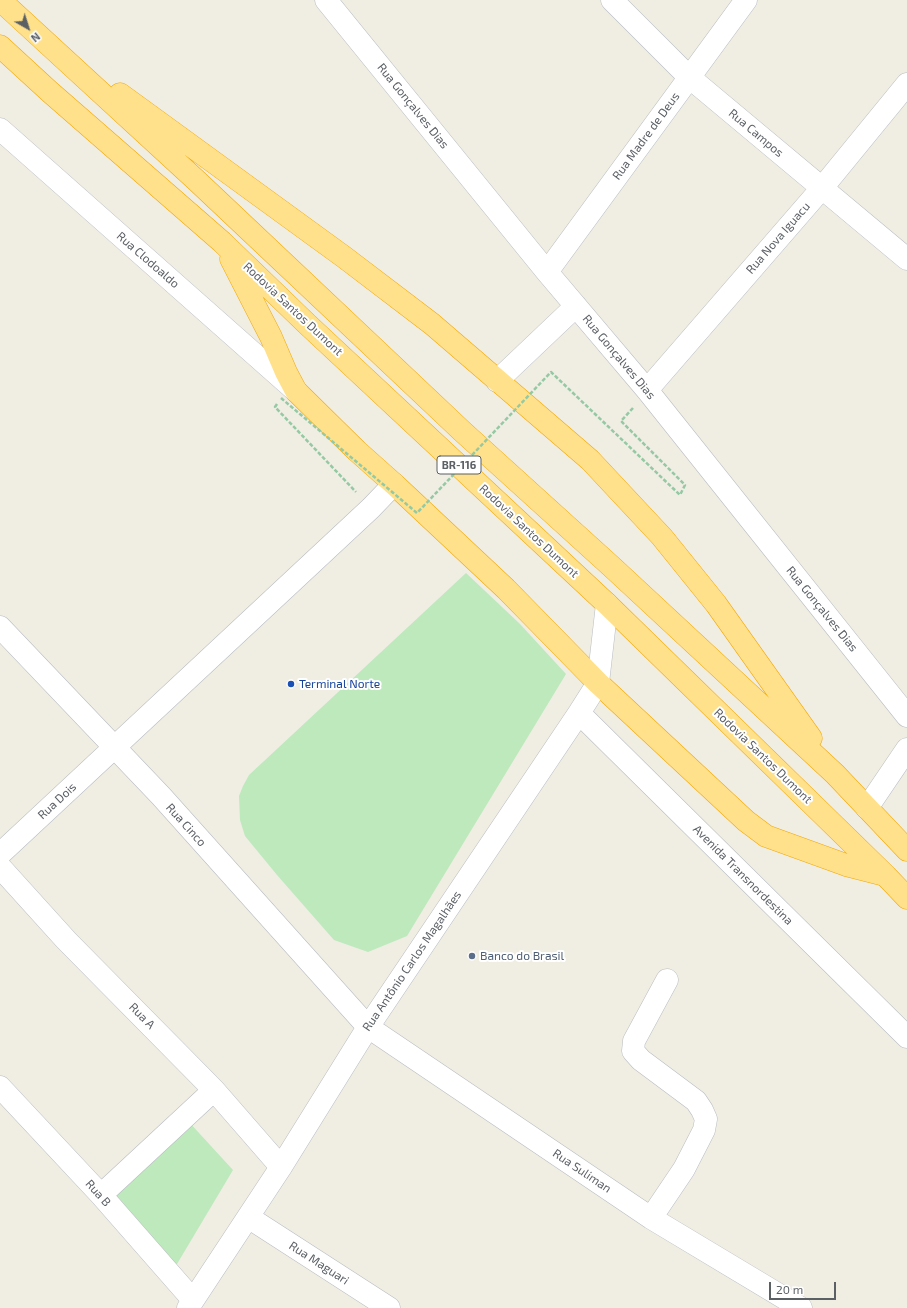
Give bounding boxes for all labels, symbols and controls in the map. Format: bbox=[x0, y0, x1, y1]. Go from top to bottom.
north arrow bbox=[8, 8, 48, 48]
text: N bbox=[29, 30, 43, 45]
street label: Rua Gonçalves Dias bbox=[374, 60, 452, 152]
street label: Rua Madre de Deus bbox=[609, 89, 683, 183]
street label: Rua Campos bbox=[726, 106, 786, 160]
street label: Rua Nova Iguacu bbox=[743, 199, 813, 277]
street label: Rua Clodoaldo bbox=[114, 229, 182, 291]
street label: Rodovia Santos Dumont bbox=[240, 259, 346, 359]
street label: Rua Gonçalves Dias bbox=[580, 312, 658, 402]
road number: BR-116 bbox=[437, 456, 481, 474]
street label: Rodovia Santos Dumont bbox=[476, 481, 582, 581]
street label: Rua Gonçalves Dias bbox=[783, 563, 861, 655]
place label: Terminal Norte bbox=[299, 677, 380, 691]
marker: Terminal Norte bbox=[286, 679, 296, 689]
street label: Rodovia Santos Dumont bbox=[711, 705, 815, 807]
street label: Rua Dois bbox=[35, 780, 79, 822]
street label: Rua Cinco bbox=[163, 801, 209, 849]
street label: Avenida Transnordestina bbox=[690, 822, 796, 928]
street label: Rua Antônio Carlos Magalhães bbox=[360, 888, 464, 1034]
place label: Banco do Brasil bbox=[480, 949, 564, 963]
marker: Banco do Brasil bbox=[467, 951, 477, 961]
street label: Rua A bbox=[126, 1000, 158, 1032]
street label: Rua Suliman bbox=[550, 1146, 614, 1196]
street label: Rua B bbox=[82, 1177, 114, 1209]
street label: Rua Maguari bbox=[286, 1238, 352, 1288]
scale bar bbox=[771, 1274, 838, 1300]
text: 20 m bbox=[776, 1282, 803, 1296]

